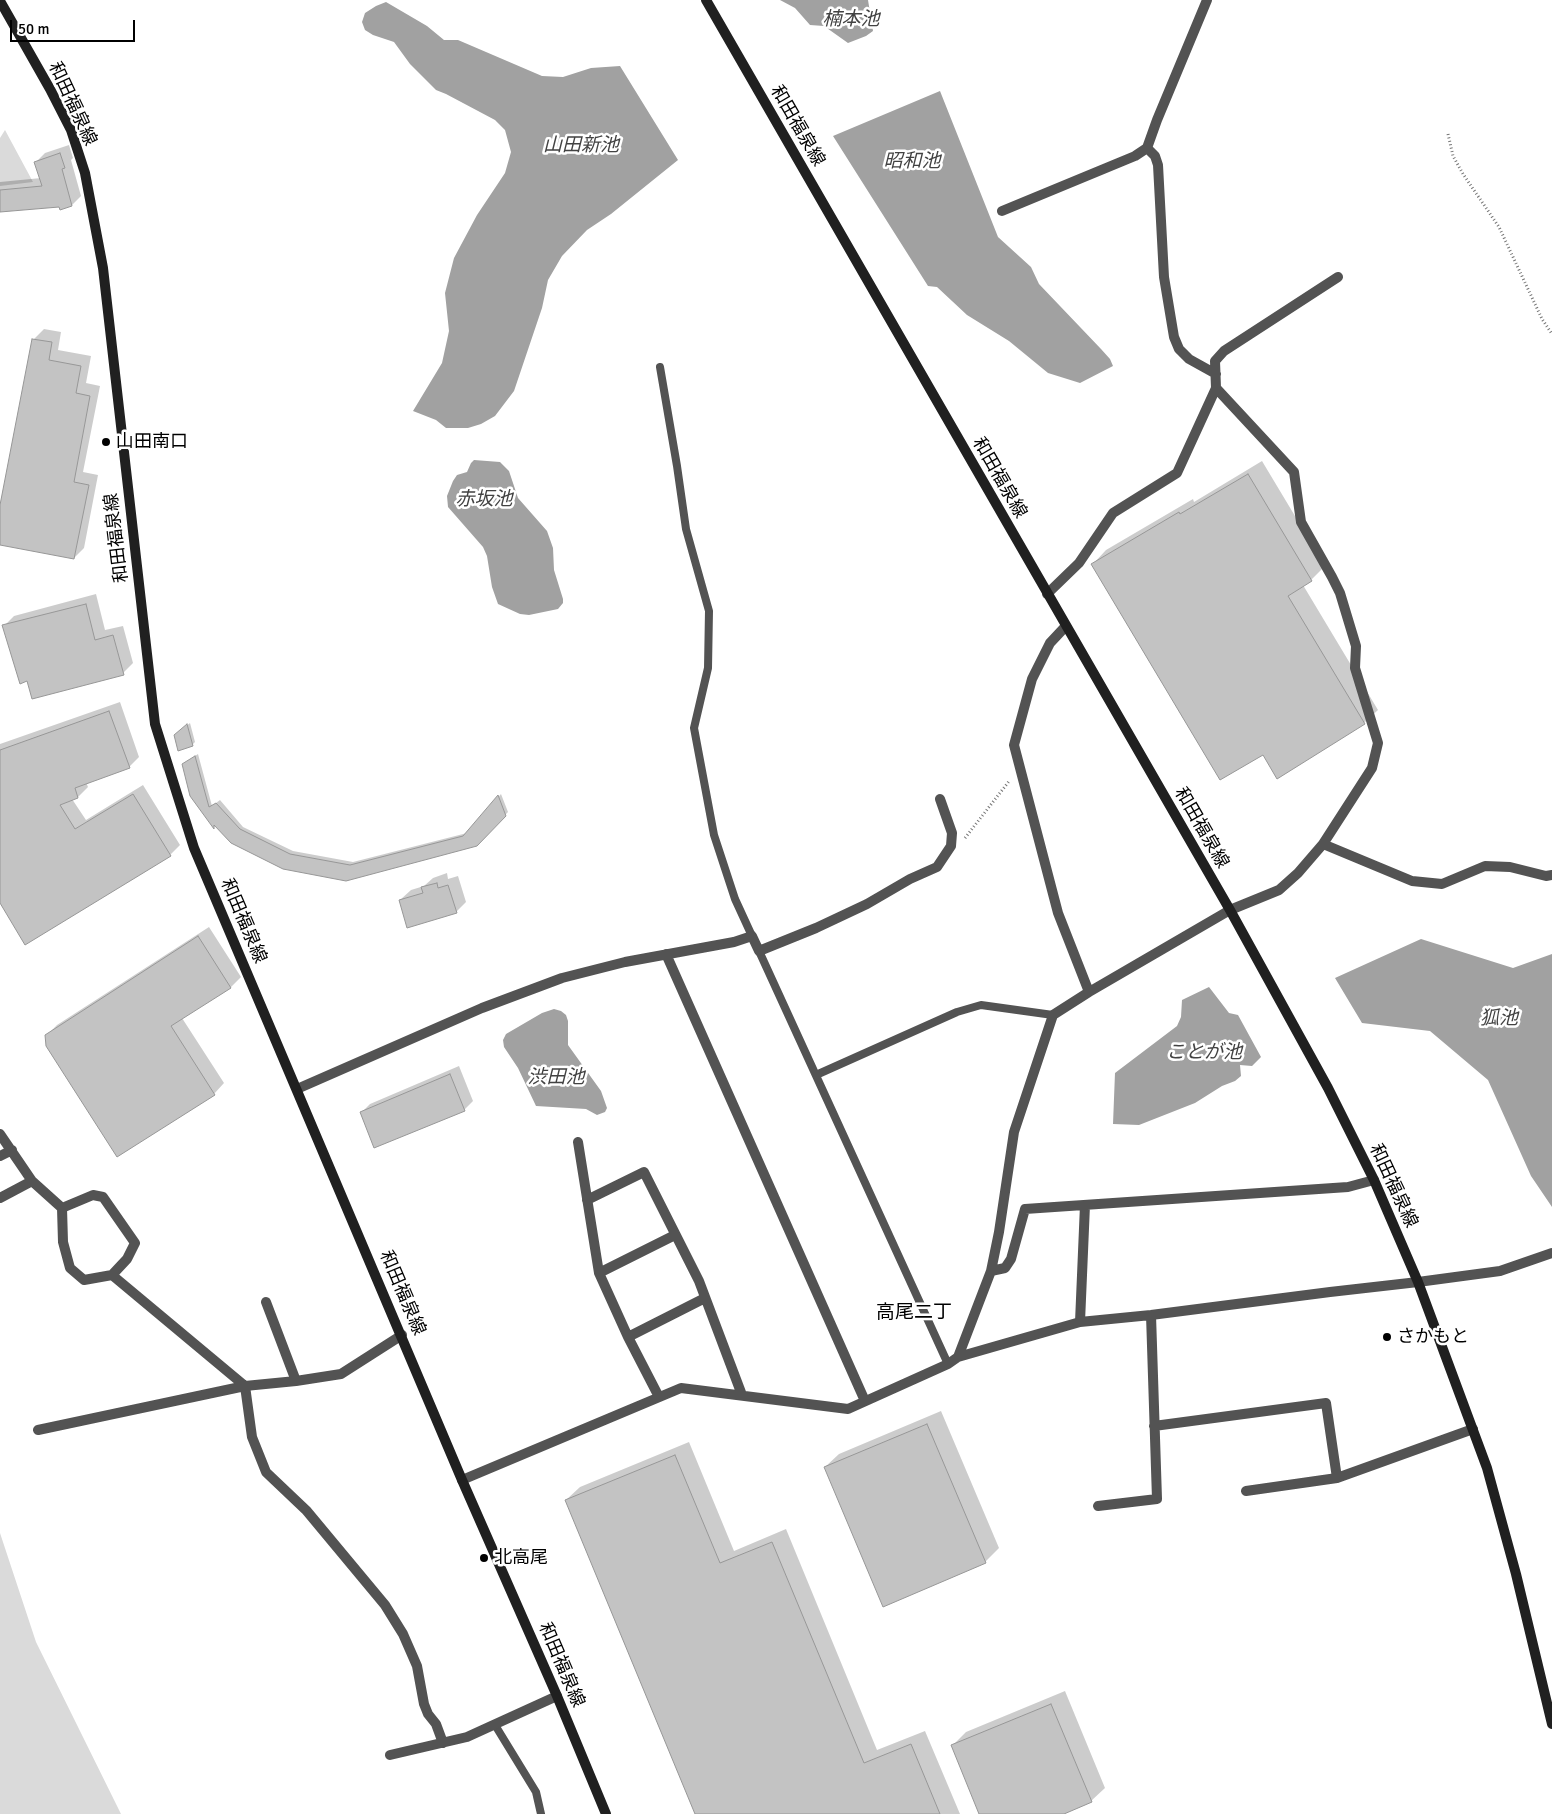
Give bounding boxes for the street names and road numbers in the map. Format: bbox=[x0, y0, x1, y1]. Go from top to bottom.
street label: 和田福泉線 bbox=[43, 59, 101, 149]
street label: 和田福泉線 bbox=[765, 82, 829, 170]
street label: 和田福泉線 bbox=[967, 434, 1031, 522]
street label: 和田福泉線 bbox=[101, 492, 133, 584]
street label: 和田福泉線 bbox=[1169, 784, 1233, 872]
street label: 和田福泉線 bbox=[215, 875, 271, 967]
street label: 和田福泉線 bbox=[1364, 1141, 1422, 1231]
street label: 和田福泉線 bbox=[374, 1247, 430, 1339]
street label: 和田福泉線 bbox=[533, 1619, 589, 1711]

